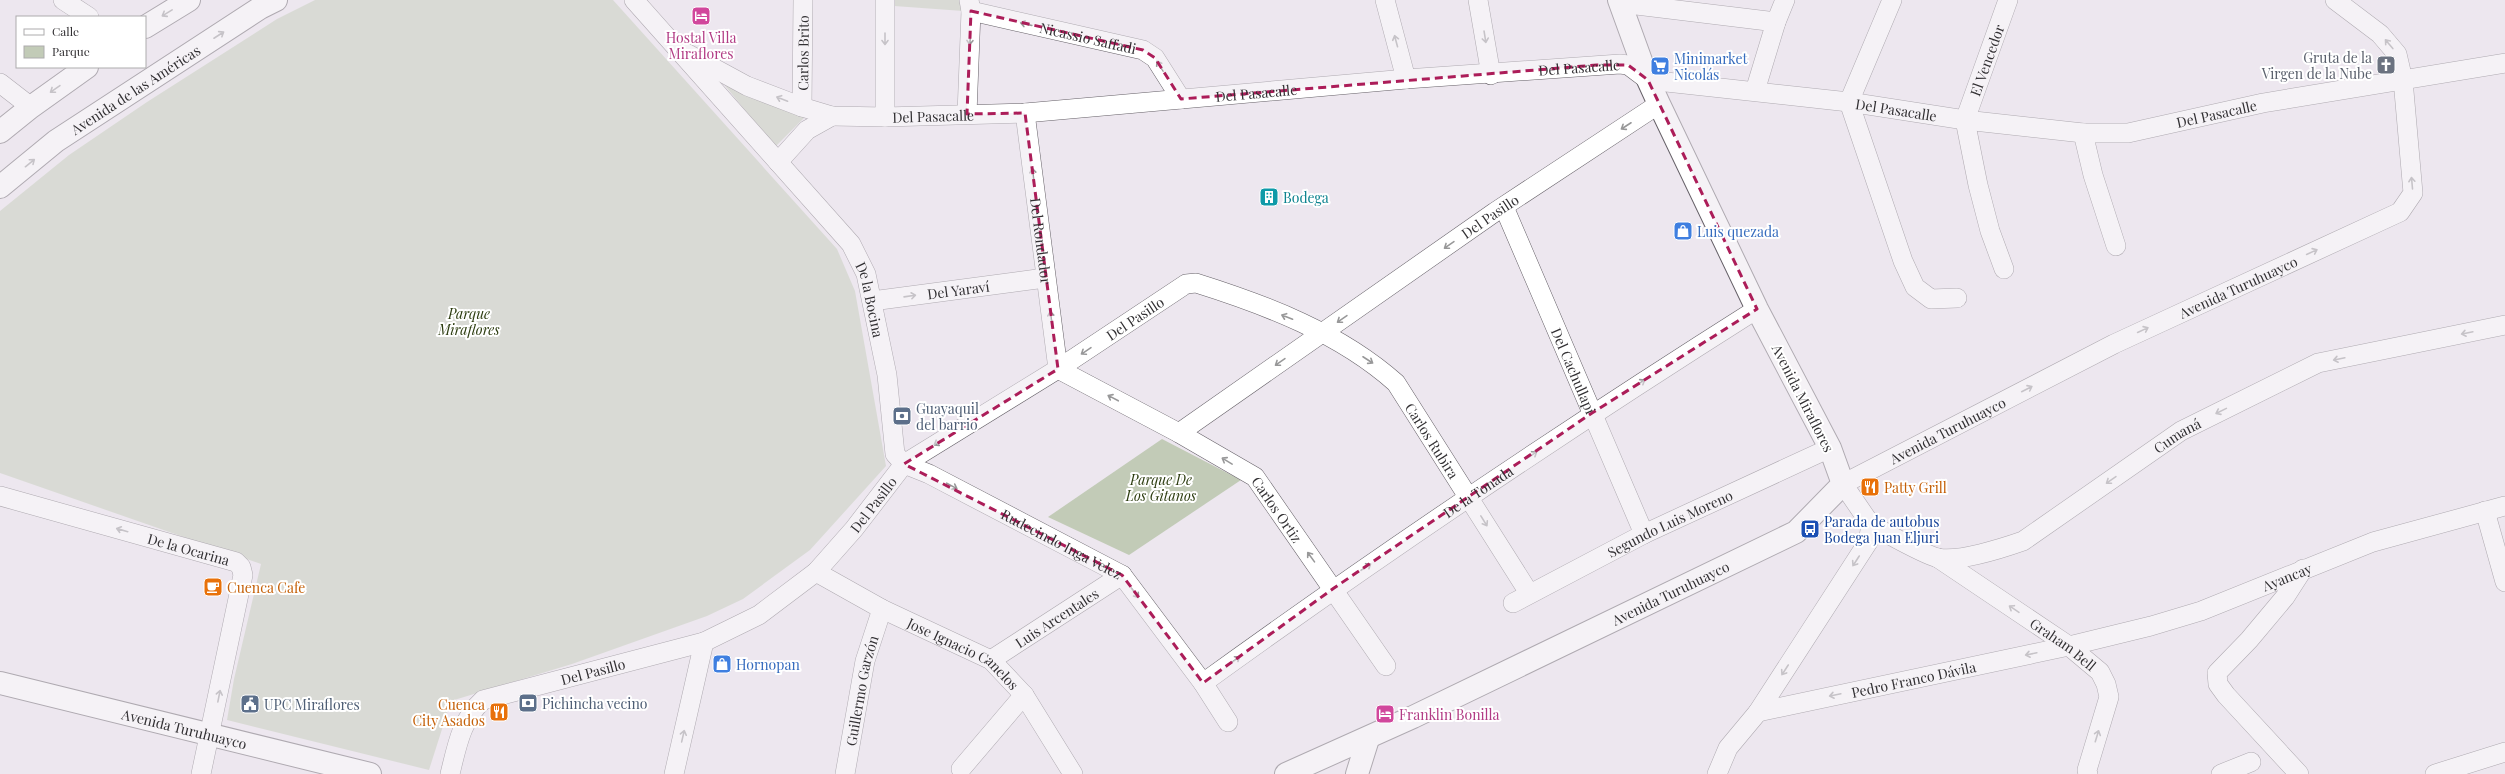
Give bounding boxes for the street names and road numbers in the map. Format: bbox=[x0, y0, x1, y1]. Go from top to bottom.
street label: Carlos Brito bbox=[793, 15, 812, 91]
street label: Nicassio Saffadi bbox=[1038, 17, 1138, 58]
street label: El Vencedor bbox=[1965, 21, 2008, 99]
street label: Avenida de las Américas bbox=[66, 40, 204, 139]
street label: Del Pasacalle bbox=[1538, 55, 1621, 79]
street label: Del Pasacalle bbox=[1215, 79, 1298, 105]
street label: Del Pasacalle bbox=[1854, 94, 1938, 125]
street label: Del Pasacalle bbox=[2175, 95, 2259, 131]
street label: Del Pasacalle bbox=[892, 105, 974, 126]
street label: Del Pasillo bbox=[1457, 189, 1522, 242]
street label: Del Rondador bbox=[1027, 197, 1057, 286]
street label: Avenida Turuhuayco bbox=[2175, 251, 2300, 323]
street label: De la Bocina bbox=[852, 258, 888, 339]
street label: Del Yaraví bbox=[926, 276, 991, 303]
street label: Del Pasillo bbox=[1102, 292, 1168, 344]
street label: Del Cachullapi bbox=[1547, 325, 1601, 417]
street label: Avenida Miraflores bbox=[1767, 340, 1838, 455]
street label: Avenida Turuhuayco bbox=[1885, 392, 2009, 468]
street label: Carlos Rubira bbox=[1401, 399, 1464, 482]
street label: Cumaná bbox=[2149, 413, 2204, 457]
street label: De la Tonada bbox=[1439, 461, 1516, 522]
street label: Del Pasillo bbox=[845, 472, 901, 536]
street label: Carlos Ortiz bbox=[1248, 472, 1307, 546]
street label: Segundo Luis Moreno bbox=[1604, 485, 1736, 561]
street label: Rudecindo Inga Velez bbox=[998, 504, 1126, 583]
street label: De la Ocarina bbox=[146, 528, 232, 569]
street label: Avenida Turuhuayco bbox=[1608, 556, 1732, 630]
street label: Ayancay bbox=[2258, 558, 2314, 595]
street label: Luis Arcentales bbox=[1011, 583, 1102, 652]
street label: Jose Ignacio Canelos bbox=[904, 612, 1023, 694]
street label: Graham Bell bbox=[2026, 613, 2101, 675]
street label: Guillermo Garzón bbox=[841, 632, 882, 747]
street label: Del Pasillo bbox=[559, 654, 627, 689]
street label: Pedro Franco Dávila bbox=[1849, 657, 1978, 701]
street label: Avenida Turuhuayco bbox=[119, 704, 249, 753]

